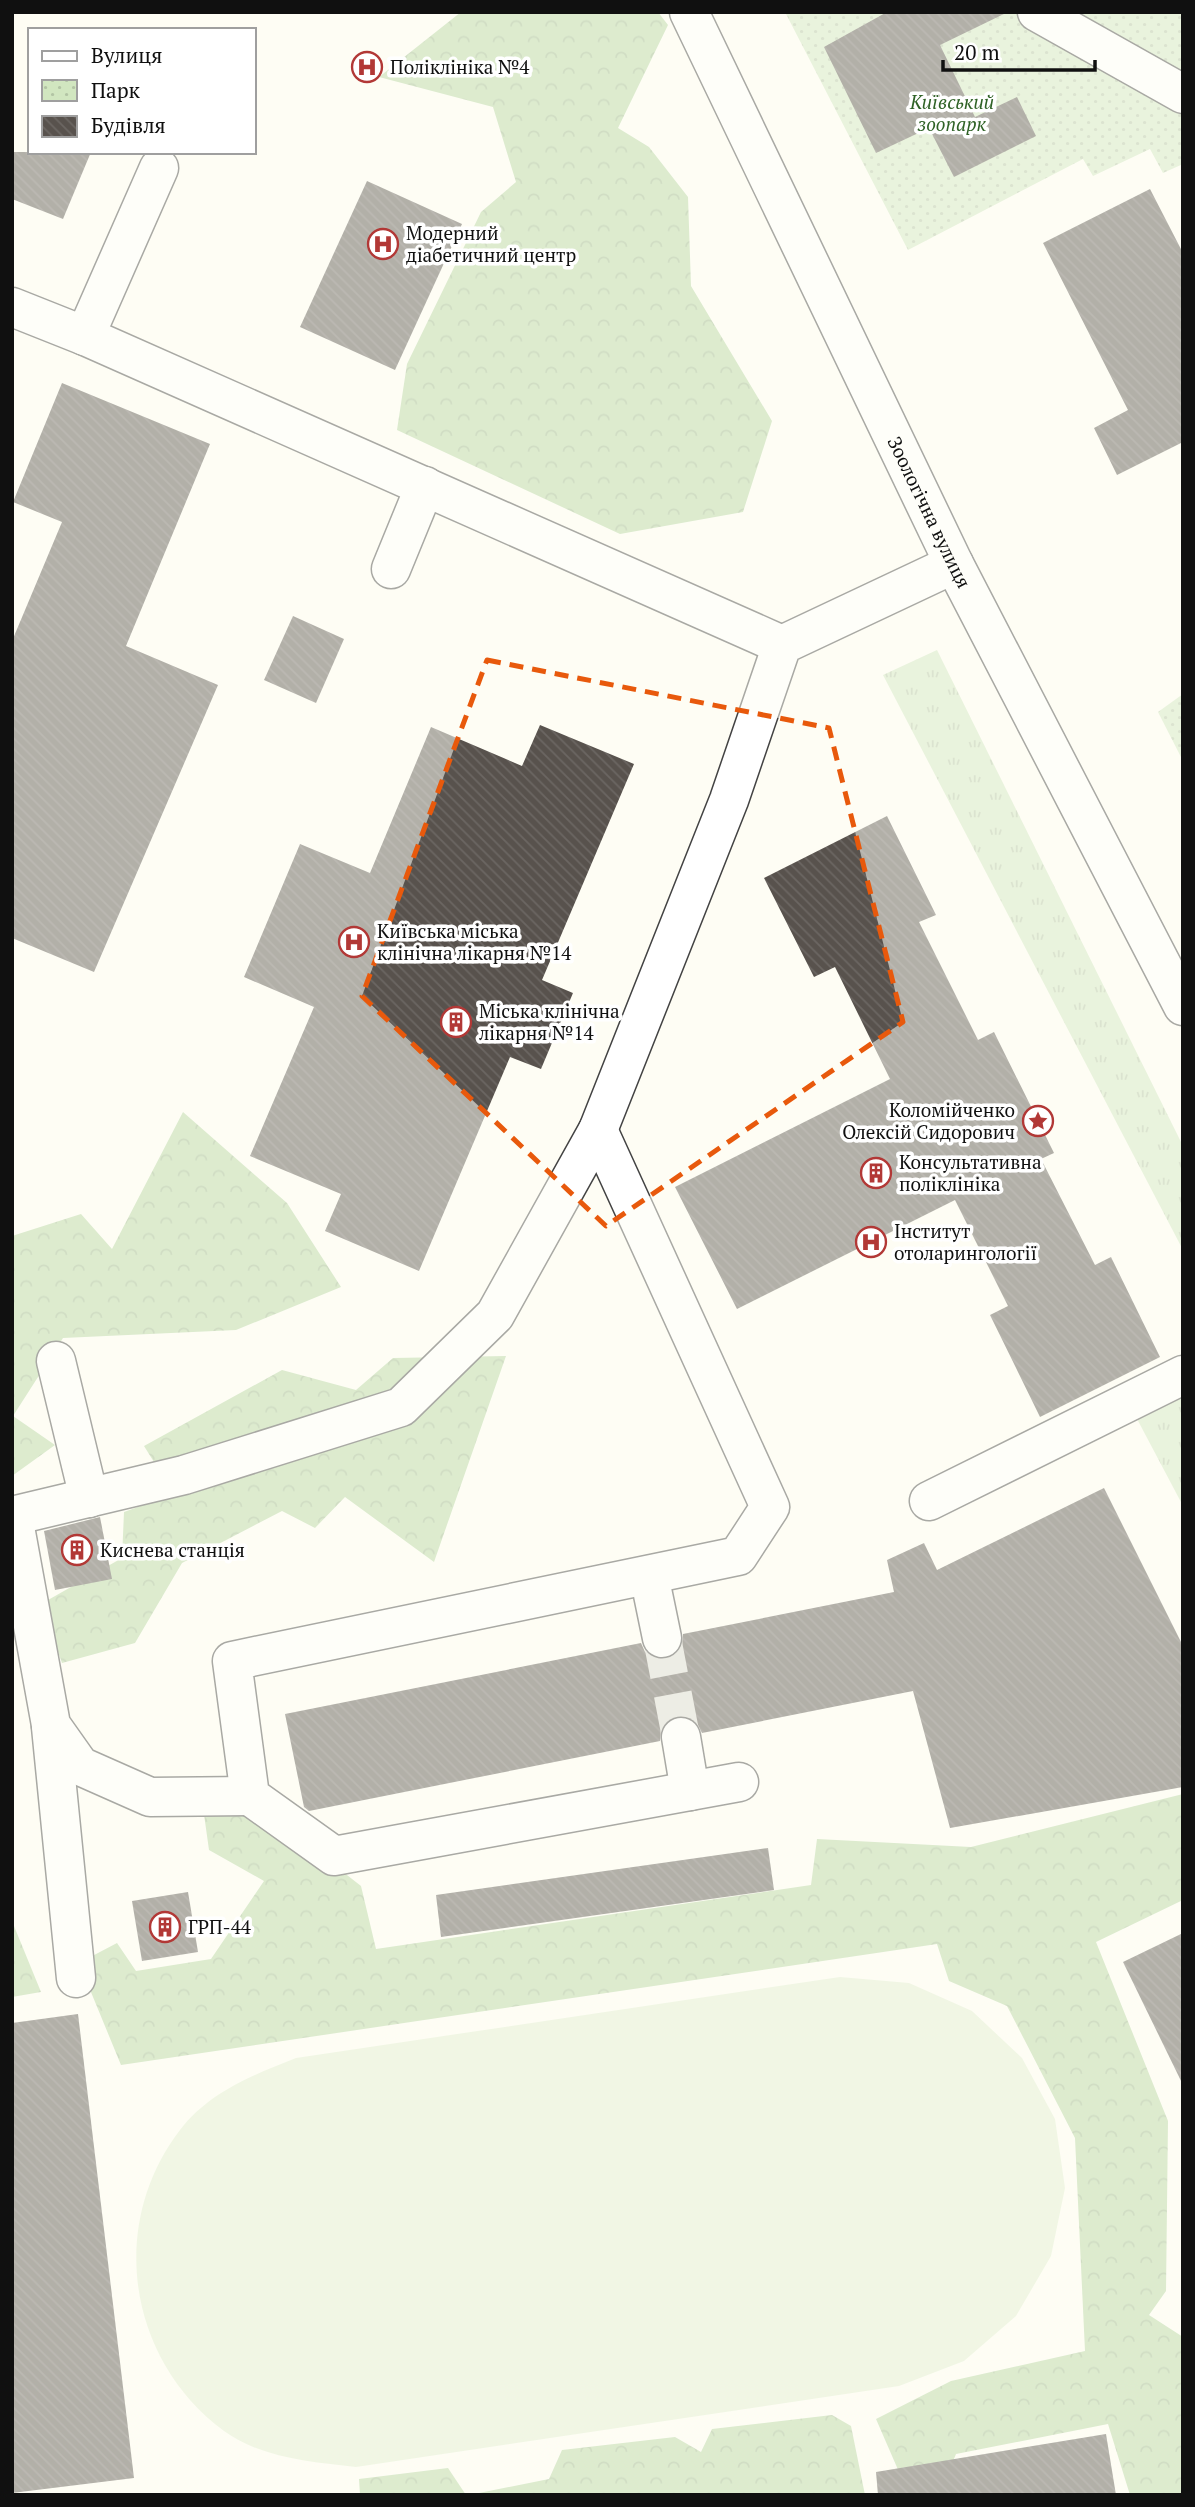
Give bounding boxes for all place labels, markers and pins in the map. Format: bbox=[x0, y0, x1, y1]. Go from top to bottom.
hospital icon: Поліклініка №4 bbox=[350, 50, 384, 84]
place label: Поліклініка №4 bbox=[390, 54, 530, 79]
place label: Модерний діабетичний центр bbox=[406, 220, 576, 267]
hospital icon: Модерний діабетичний центр bbox=[366, 227, 400, 261]
place label: Київська міська клінічна лікарня №14 bbox=[377, 918, 572, 965]
hospital icon: Київська міська клінічна лікарня №14 bbox=[337, 925, 371, 959]
place label: Міська клінічна лікарня №14 bbox=[479, 998, 620, 1045]
building icon: Міська клінічна лікарня №14 bbox=[439, 1005, 473, 1039]
place label: Коломійченко Олексій Сидорович bbox=[842, 1097, 1015, 1144]
place icon: Коломійченко Олексій Сидорович bbox=[1021, 1104, 1055, 1138]
place label: Консультативна поліклініка bbox=[899, 1149, 1042, 1196]
building icon: Консультативна поліклініка bbox=[859, 1156, 893, 1190]
place label: Інститут отоларингології bbox=[894, 1218, 1037, 1265]
hospital icon: Інститут отоларингології bbox=[854, 1225, 888, 1259]
building icon: Киснева станція bbox=[60, 1533, 94, 1567]
place label: Киснева станція bbox=[100, 1537, 245, 1562]
building icon: ГРП-44 bbox=[148, 1910, 182, 1944]
place label: ГРП-44 bbox=[188, 1914, 252, 1939]

